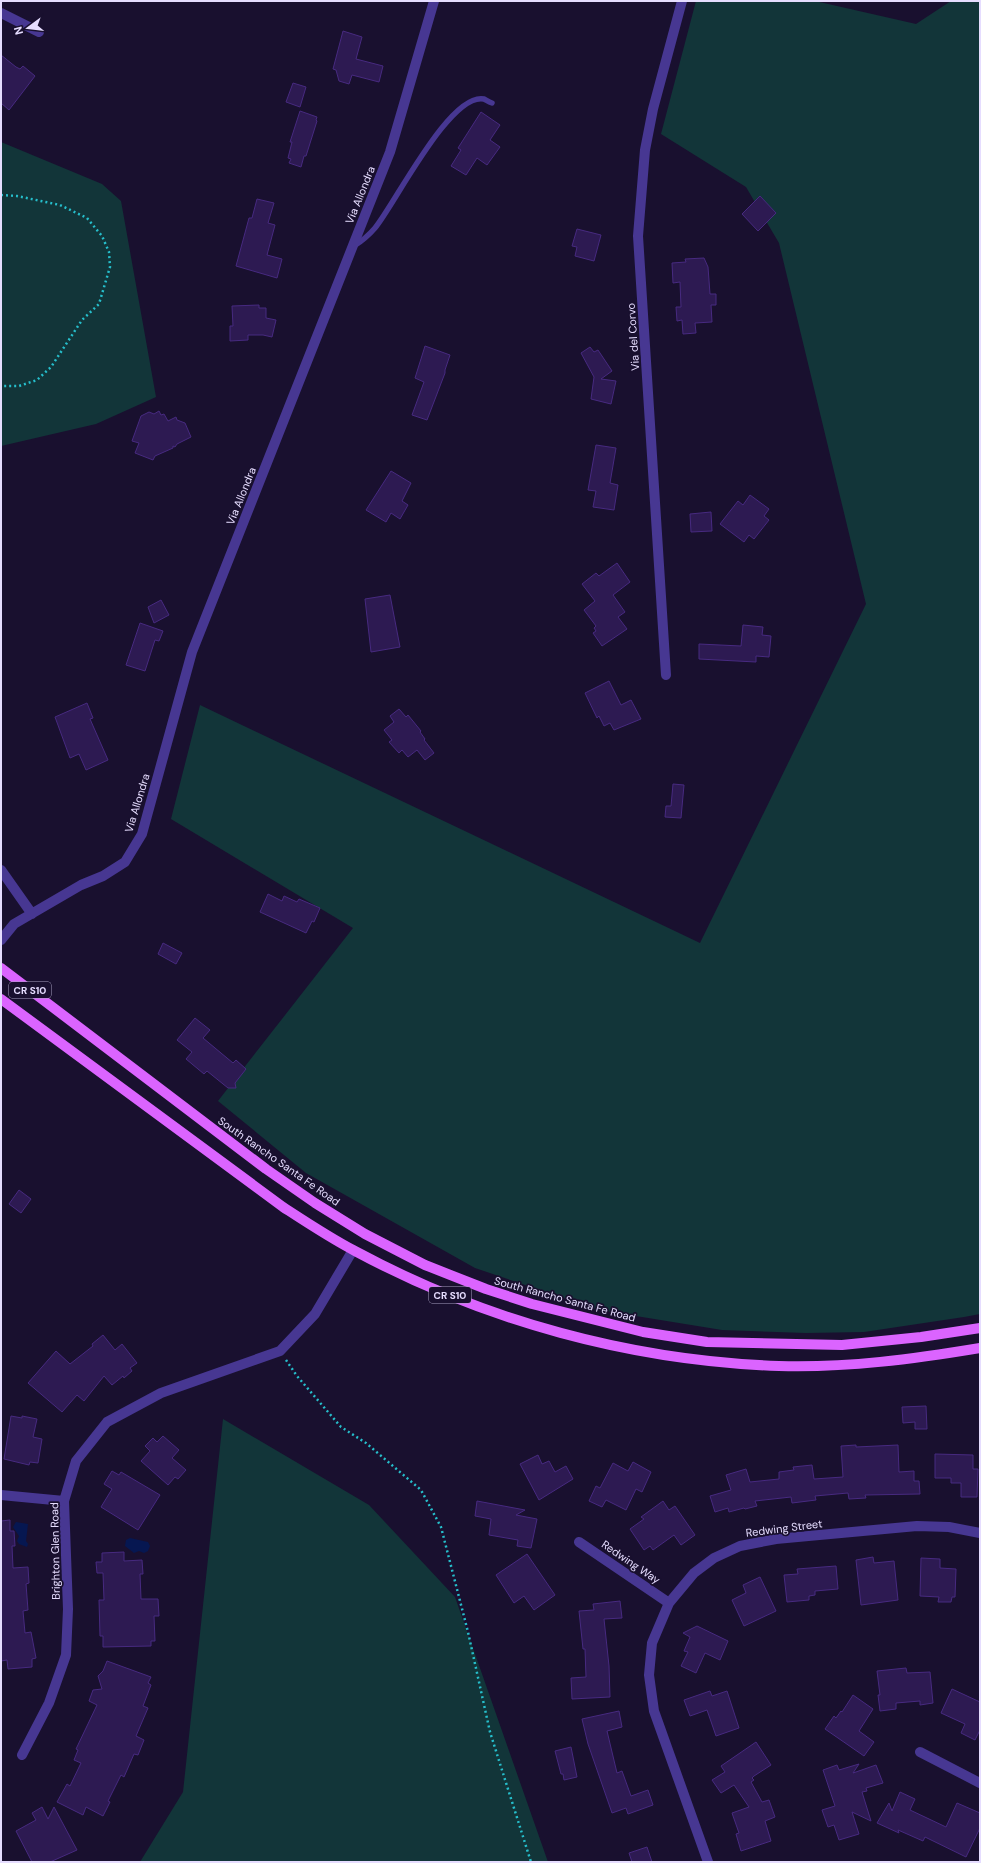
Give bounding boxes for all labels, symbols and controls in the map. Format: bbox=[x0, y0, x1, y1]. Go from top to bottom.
north arrow bbox=[8, 8, 48, 48]
text: N bbox=[11, 25, 26, 36]
street label: Via Allondra bbox=[342, 164, 378, 226]
street label: Via del Corvo bbox=[624, 303, 642, 371]
street label: Via Allondra bbox=[223, 465, 259, 527]
street label: Via Allondra bbox=[121, 772, 153, 834]
road number: CR S10 bbox=[9, 982, 51, 998]
street label: South Rancho Santa Fe Road bbox=[215, 1113, 343, 1209]
street label: South Rancho Santa Fe Road bbox=[493, 1273, 637, 1325]
road number: CR S10 bbox=[429, 1287, 471, 1303]
street label: Brighton Glen Road bbox=[47, 1502, 63, 1600]
street label: Redwing Street bbox=[745, 1516, 823, 1540]
street label: Redwing Way bbox=[599, 1537, 663, 1587]

